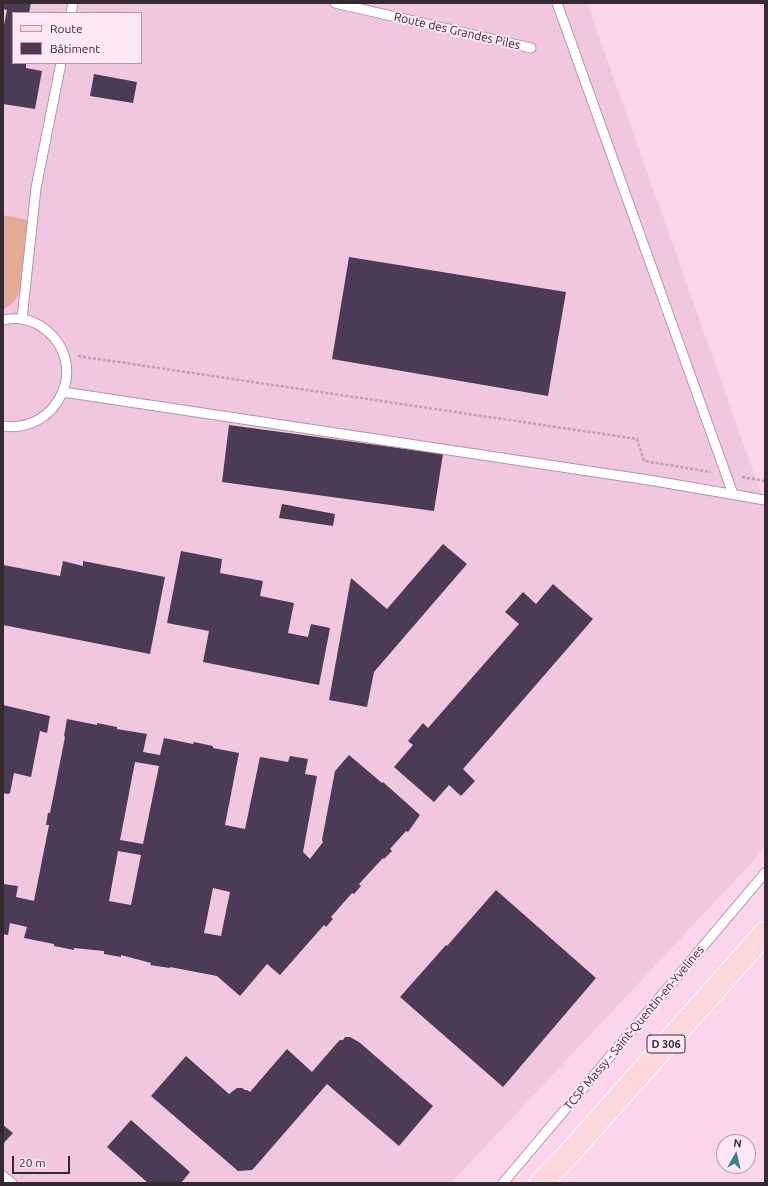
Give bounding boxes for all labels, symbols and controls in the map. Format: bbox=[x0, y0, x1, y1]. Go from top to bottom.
street label: Route des Grandes Piles bbox=[392, 9, 522, 53]
legend bbox=[12, 12, 142, 64]
text: Route bbox=[50, 22, 83, 35]
text: Bâtiment bbox=[50, 42, 100, 55]
street label: TCSP Massy - Saint-Quentin-en-Yvelines bbox=[561, 943, 707, 1113]
road number: D 306 bbox=[647, 1035, 685, 1053]
north arrow bbox=[716, 1134, 756, 1174]
text: N bbox=[733, 1137, 742, 1150]
scale bar bbox=[14, 1148, 72, 1174]
text: 20 m bbox=[19, 1156, 46, 1169]

